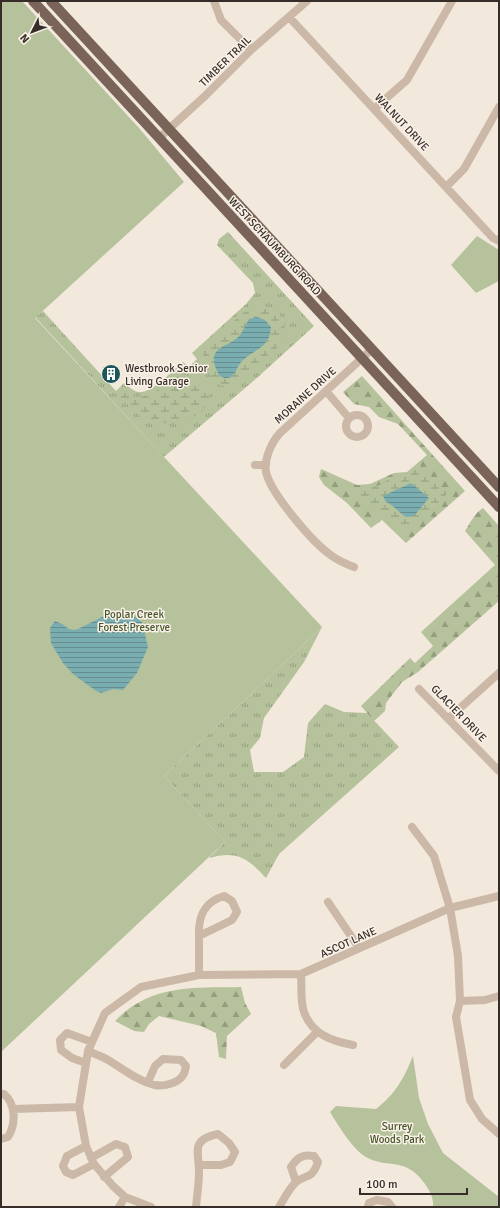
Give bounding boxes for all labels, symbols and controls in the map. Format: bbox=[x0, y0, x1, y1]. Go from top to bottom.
north arrow bbox=[12, 12, 52, 52]
text: N bbox=[18, 31, 32, 46]
street label: TIMBER TRAIL bbox=[197, 33, 254, 89]
street label: WALNUT DRIVE bbox=[372, 91, 431, 154]
street label: WEST SCHAUMBURG ROAD bbox=[226, 195, 324, 298]
place label: Westbrook Senior Living Garage bbox=[125, 362, 207, 388]
building icon: Westbrook Senior Living Garage bbox=[100, 363, 122, 385]
street label: MORAINE DRIVE bbox=[272, 364, 339, 426]
park label: Poplar Creek Forest Preserve bbox=[98, 608, 170, 634]
street label: GLACIER DRIVE bbox=[428, 682, 489, 744]
street label: ASCOT LANE bbox=[318, 924, 378, 961]
park label: Surrey Woods Park bbox=[370, 1120, 425, 1146]
scale bar bbox=[360, 1170, 467, 1196]
text: 100 m bbox=[366, 1177, 398, 1192]

